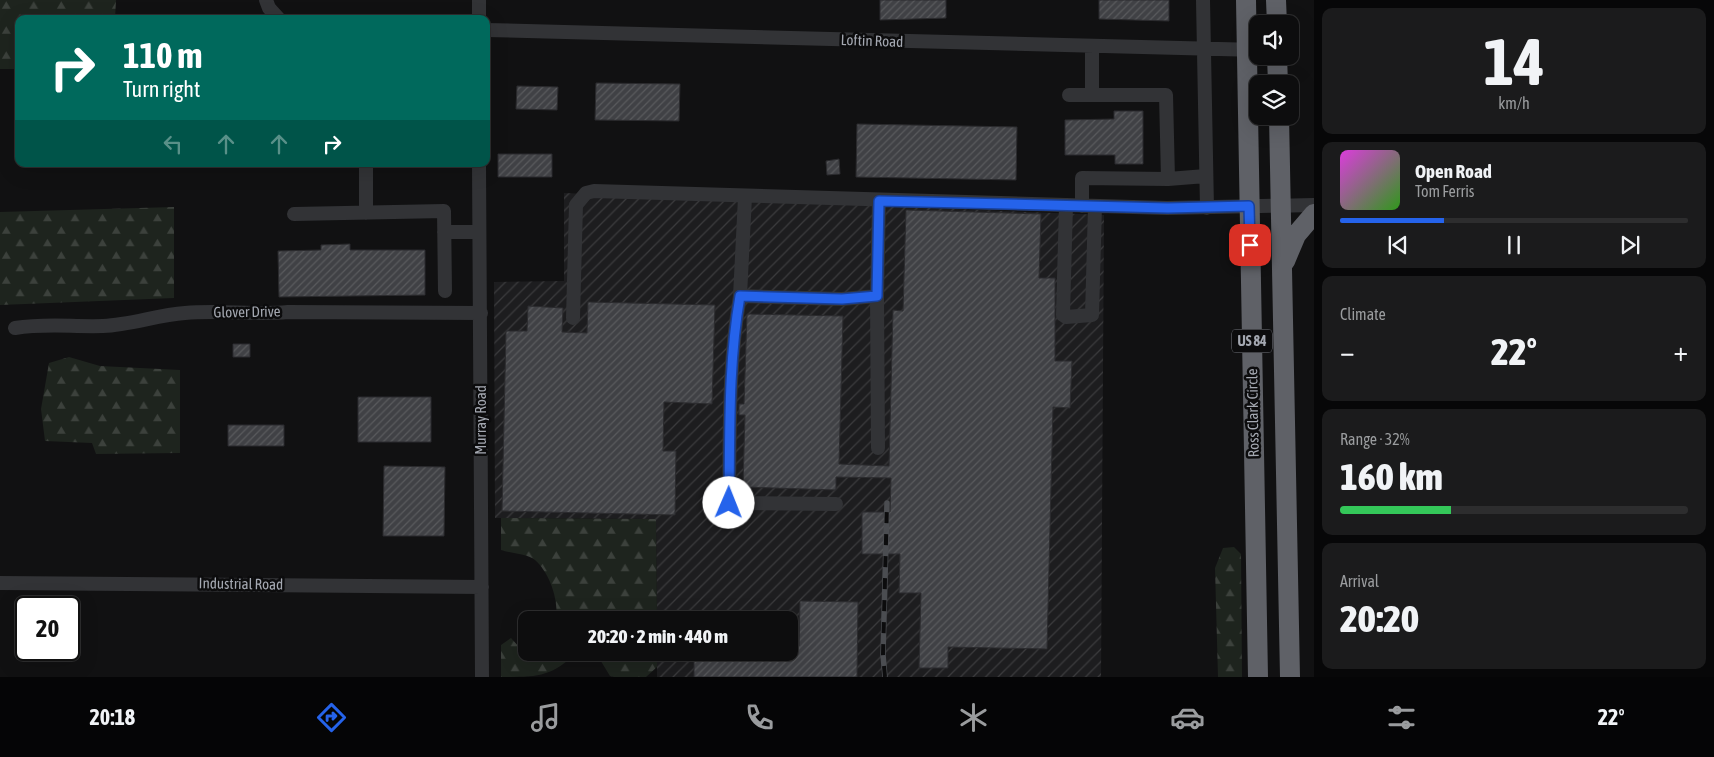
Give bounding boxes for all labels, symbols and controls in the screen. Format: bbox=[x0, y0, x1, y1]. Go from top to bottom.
map controls bbox=[1249, 15, 1299, 125]
button: sound bbox=[1249, 15, 1299, 65]
text: 14 bbox=[1483, 24, 1545, 99]
street label: Loftin Road bbox=[840, 31, 904, 50]
icon: right bbox=[40, 35, 105, 100]
text: 110 m bbox=[123, 35, 202, 75]
button: layers bbox=[1249, 75, 1299, 125]
text: Turn right bbox=[123, 76, 200, 102]
text: km/h bbox=[1498, 94, 1530, 112]
icon: left bbox=[159, 130, 187, 158]
icon: ahead bbox=[212, 130, 240, 158]
icon: ahead bbox=[265, 130, 293, 158]
icon: right bbox=[318, 130, 346, 158]
text: Open Road bbox=[1415, 160, 1492, 182]
text: Tom Ferris bbox=[1415, 182, 1474, 200]
pin bbox=[1229, 224, 1271, 266]
icon: arrive bbox=[1236, 231, 1264, 259]
icon: previous bbox=[1384, 231, 1412, 259]
icon: pause bbox=[1500, 231, 1528, 259]
icon: next bbox=[1616, 231, 1644, 259]
street label: Glover Drive bbox=[213, 302, 281, 321]
text: Climate bbox=[1340, 305, 1386, 323]
road number: US 84 bbox=[1232, 330, 1272, 352]
text: 22° bbox=[1491, 330, 1537, 373]
text: − bbox=[1340, 335, 1355, 367]
text: + bbox=[1673, 335, 1688, 367]
street label: Ross Clark Circle bbox=[1243, 368, 1262, 458]
street label: Murray Road bbox=[472, 385, 489, 455]
text: Range · 32% bbox=[1340, 430, 1410, 448]
text: 160 km bbox=[1340, 455, 1443, 498]
position arrow bbox=[702, 476, 754, 528]
text: Arrival bbox=[1340, 572, 1379, 590]
street label: Industrial Road bbox=[199, 574, 283, 593]
speed limit sign: 20 bbox=[15, 596, 80, 661]
text: 20:20 bbox=[1340, 597, 1419, 640]
text: 20:20 · 2 min · 440 m bbox=[588, 625, 728, 647]
icon: directions bbox=[314, 700, 349, 735]
icon: music bbox=[528, 700, 563, 735]
icon: phone bbox=[742, 700, 777, 735]
icon: climate bbox=[956, 700, 991, 735]
icon: car bbox=[1170, 700, 1205, 735]
icon: filters bbox=[1384, 700, 1419, 735]
text: 20:18 bbox=[89, 704, 135, 730]
text: 22° bbox=[1598, 704, 1625, 730]

